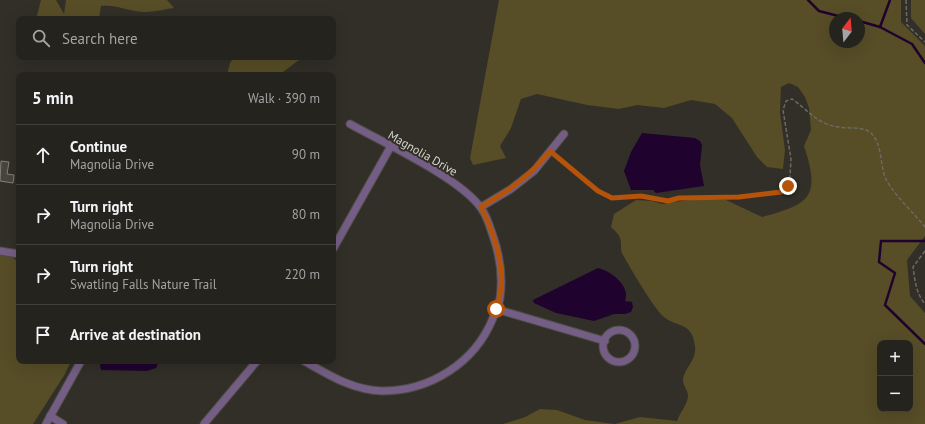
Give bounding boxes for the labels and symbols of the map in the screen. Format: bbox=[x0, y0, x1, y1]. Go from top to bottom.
north arrow bbox=[829, 12, 865, 48]
street label: Magnolia Drive bbox=[386, 127, 460, 179]
route end bbox=[779, 177, 797, 195]
route start bbox=[487, 300, 505, 318]

